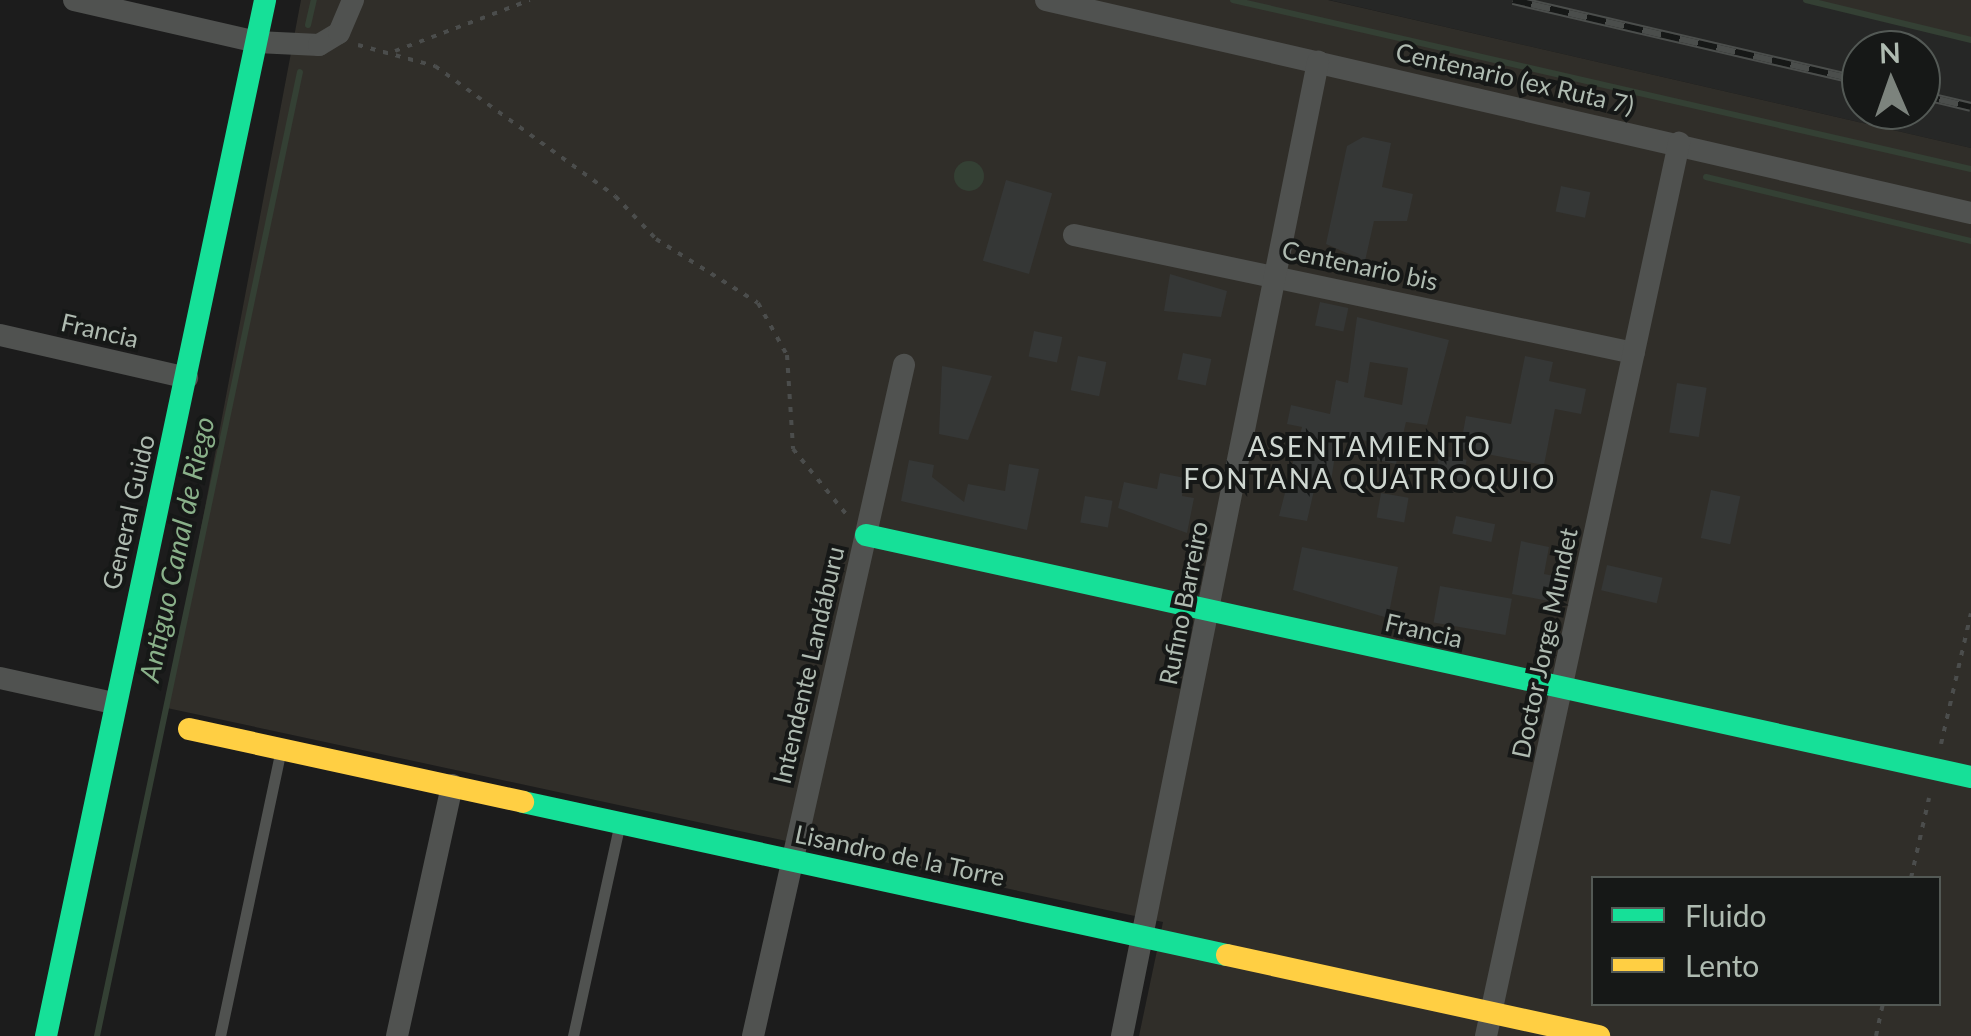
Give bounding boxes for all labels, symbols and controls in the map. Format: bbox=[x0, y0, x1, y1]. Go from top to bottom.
north arrow bbox=[1841, 30, 1941, 130]
text: N bbox=[1879, 35, 1901, 69]
street label: Centenario (ex Ruta 7) bbox=[1393, 36, 1637, 120]
street label: Centenario bis bbox=[1279, 234, 1441, 296]
street label: Francia bbox=[58, 307, 142, 353]
water label: Antiguo Canal de Riego bbox=[132, 413, 220, 685]
district label: ASENTAMIENTO FONTANA QUATROQUIO bbox=[1183, 429, 1557, 495]
street label: General Guido bbox=[96, 432, 160, 592]
street label: Rufino Barreiro bbox=[1152, 519, 1214, 687]
street label: Doctor Jorge Mundet bbox=[1505, 524, 1583, 762]
street label: Intendente Landáburu bbox=[766, 543, 850, 787]
street label: Francia bbox=[1382, 607, 1466, 653]
street label: Lisandro de la Torre bbox=[792, 818, 1008, 892]
legend bbox=[1591, 876, 1941, 1006]
text: Fluido bbox=[1685, 897, 1767, 933]
text: Lento bbox=[1685, 947, 1759, 983]

